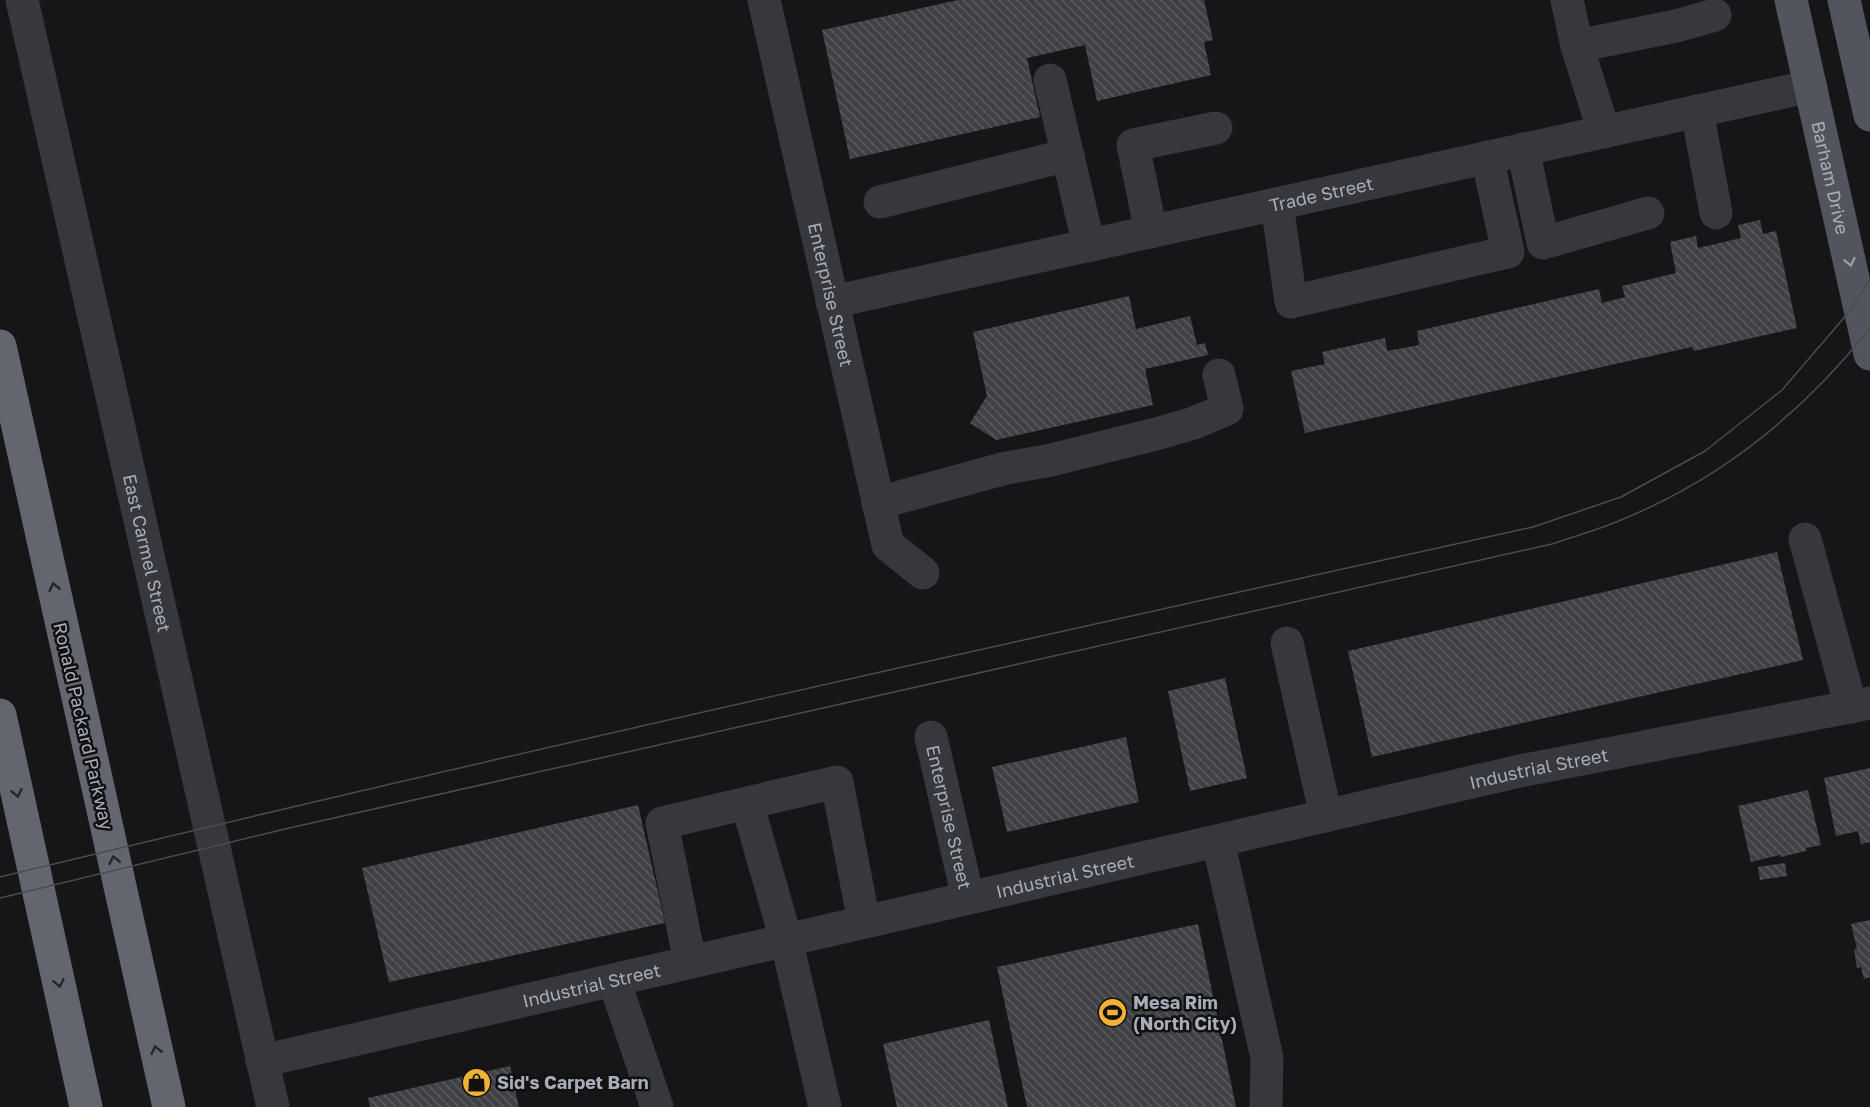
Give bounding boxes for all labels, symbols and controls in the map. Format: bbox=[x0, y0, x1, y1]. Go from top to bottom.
street label: Barham Drive bbox=[1807, 119, 1854, 236]
street label: Trade Street bbox=[1267, 172, 1375, 216]
street label: Enterprise Street bbox=[804, 220, 858, 369]
one-way arrow bbox=[1842, 257, 1855, 267]
street label: East Carmel Street bbox=[119, 472, 176, 634]
one-way arrow bbox=[48, 582, 61, 592]
street label: Ronald Packard Parkway bbox=[49, 620, 119, 832]
street label: Enterprise Street bbox=[922, 743, 977, 891]
street label: Industrial Street bbox=[1467, 743, 1610, 793]
one-way arrow bbox=[10, 787, 23, 797]
street label: Industrial Street bbox=[994, 849, 1136, 902]
one-way arrow bbox=[108, 855, 121, 865]
street label: Industrial Street bbox=[520, 959, 663, 1012]
one-way arrow bbox=[52, 978, 65, 988]
place label: Mesa Rim (North City) bbox=[1133, 991, 1237, 1034]
sports icon: Mesa Rim (North City) bbox=[1096, 996, 1128, 1028]
one-way arrow bbox=[150, 1045, 163, 1055]
shop icon: Sid's Carpet Barn bbox=[460, 1066, 492, 1098]
place label: Sid's Carpet Barn bbox=[497, 1071, 649, 1093]

